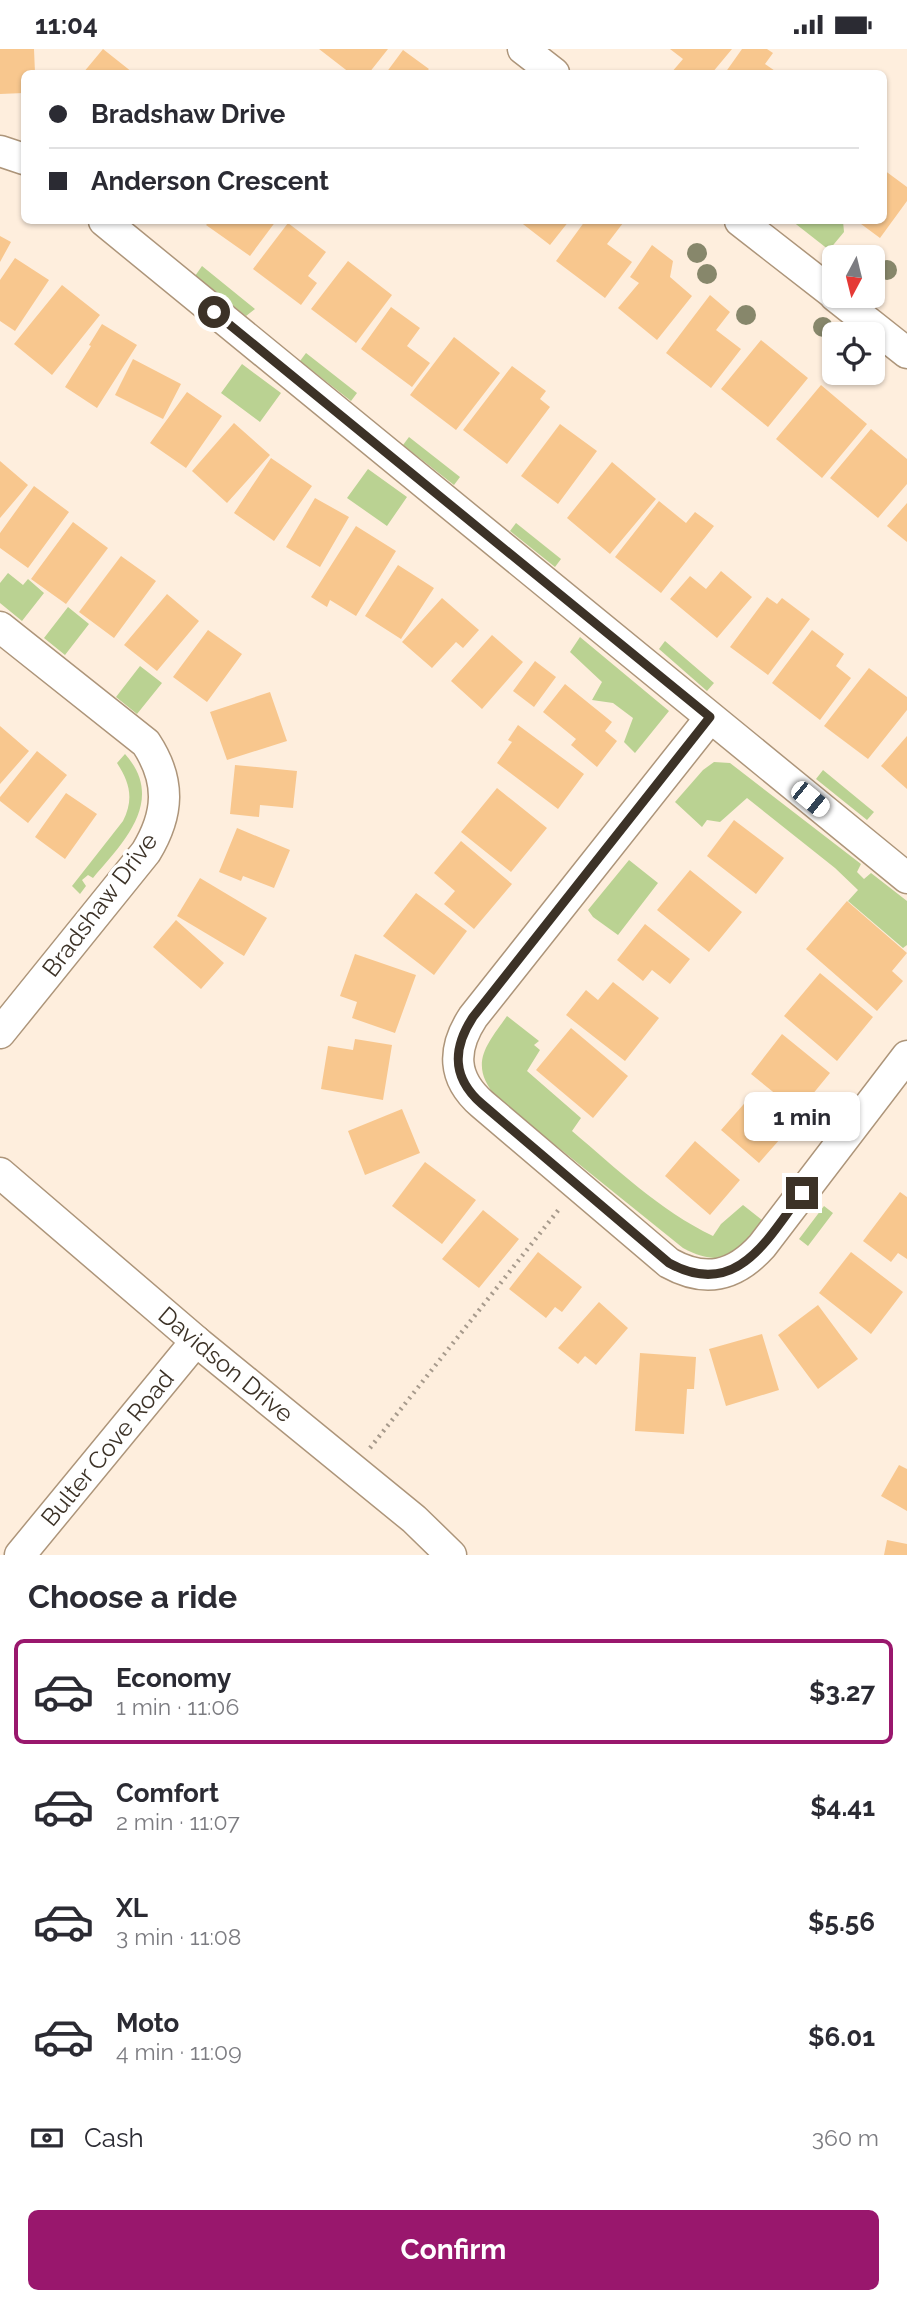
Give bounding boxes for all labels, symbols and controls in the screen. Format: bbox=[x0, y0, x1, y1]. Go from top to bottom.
text: 11:04 bbox=[35, 10, 98, 40]
text: Bradshaw Drive bbox=[91, 99, 285, 129]
text: Anderson Crescent bbox=[91, 166, 329, 196]
north arrow bbox=[822, 245, 886, 308]
map controls bbox=[822, 245, 885, 385]
route start bbox=[198, 296, 230, 328]
button: locate bbox=[822, 322, 885, 385]
car bbox=[788, 778, 833, 820]
street label: Bradshaw Drive bbox=[36, 827, 163, 982]
callout: 1 min bbox=[744, 1091, 860, 1141]
text: 1 min bbox=[773, 1103, 831, 1130]
route end bbox=[786, 1177, 818, 1209]
street label: Davidson Drive bbox=[153, 1300, 299, 1428]
street label: Bulter Cove Road bbox=[35, 1364, 180, 1532]
text: Choose a ride bbox=[28, 1578, 237, 1615]
icon: car bbox=[32, 1660, 95, 1723]
text: Economy bbox=[116, 1663, 231, 1693]
text: $3.27 bbox=[809, 1677, 875, 1707]
text: 1 min · 11:06 bbox=[116, 1693, 239, 1720]
icon: car bbox=[32, 1775, 95, 1838]
text: Comfort bbox=[116, 1778, 219, 1808]
text: $4.41 bbox=[810, 1792, 875, 1822]
text: 2 min · 11:07 bbox=[116, 1808, 240, 1835]
icon: car bbox=[32, 1890, 95, 1953]
text: XL bbox=[116, 1893, 148, 1923]
text: $5.56 bbox=[808, 1907, 875, 1937]
text: 3 min · 11:08 bbox=[116, 1923, 242, 1950]
icon: car bbox=[32, 2005, 95, 2068]
text: Moto bbox=[116, 2008, 179, 2038]
text: $6.01 bbox=[808, 2022, 875, 2052]
text: 4 min · 11:09 bbox=[116, 2038, 242, 2065]
icon: cash bbox=[28, 2119, 66, 2157]
text: Cash bbox=[84, 2123, 144, 2153]
text: 360 m bbox=[812, 2124, 879, 2151]
button: Confirm bbox=[28, 2210, 879, 2290]

